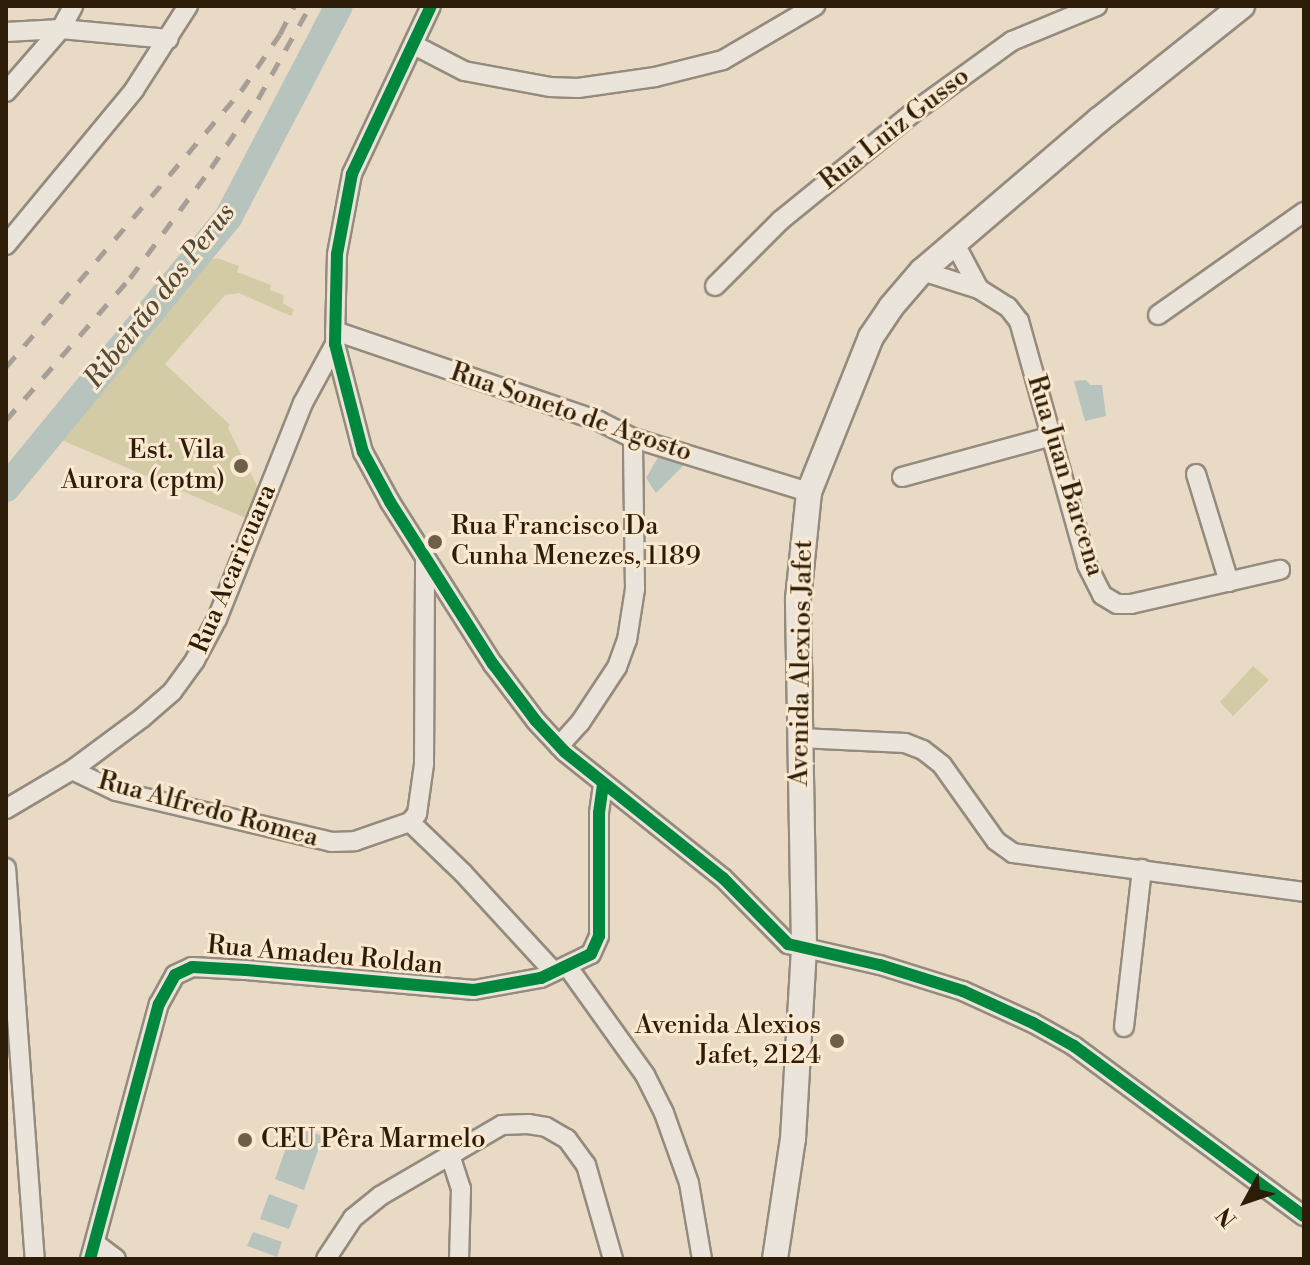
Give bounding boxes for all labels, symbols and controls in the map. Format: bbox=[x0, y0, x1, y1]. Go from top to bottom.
street label: Rua Luiz Gusso bbox=[814, 61, 976, 197]
water label: Ribeirão dos Perus bbox=[77, 197, 243, 395]
street label: Rua Soneto de Agosto bbox=[446, 357, 696, 469]
street label: Rua Juan Barcena bbox=[1020, 372, 1110, 580]
place label: Est. Vila Aurora (cptm) bbox=[61, 435, 225, 496]
marker: Est. Vila Aurora (cptm) bbox=[232, 457, 250, 475]
street label: Rua Acaricuara bbox=[184, 480, 284, 658]
place label: Rua Francisco Da Cunha Menezes, 1189 bbox=[451, 511, 701, 572]
marker: Rua Francisco Da Cunha Menezes, 1189 bbox=[426, 533, 444, 551]
street label: Avenida Alexios Jafet bbox=[784, 539, 820, 787]
street label: Rua Alfredo Romea bbox=[95, 766, 321, 854]
street label: Rua Amadeu Roldan bbox=[206, 930, 444, 982]
place label: Avenida Alexios Jafet, 2124 bbox=[635, 1010, 821, 1072]
marker: Avenida Alexios Jafet, 2124 bbox=[828, 1032, 846, 1050]
place label: CEU Pêra Marmelo bbox=[261, 1124, 486, 1156]
marker: CEU Pêra Marmelo bbox=[236, 1131, 254, 1149]
north arrow bbox=[1206, 1161, 1286, 1241]
text: N bbox=[1211, 1201, 1243, 1232]

